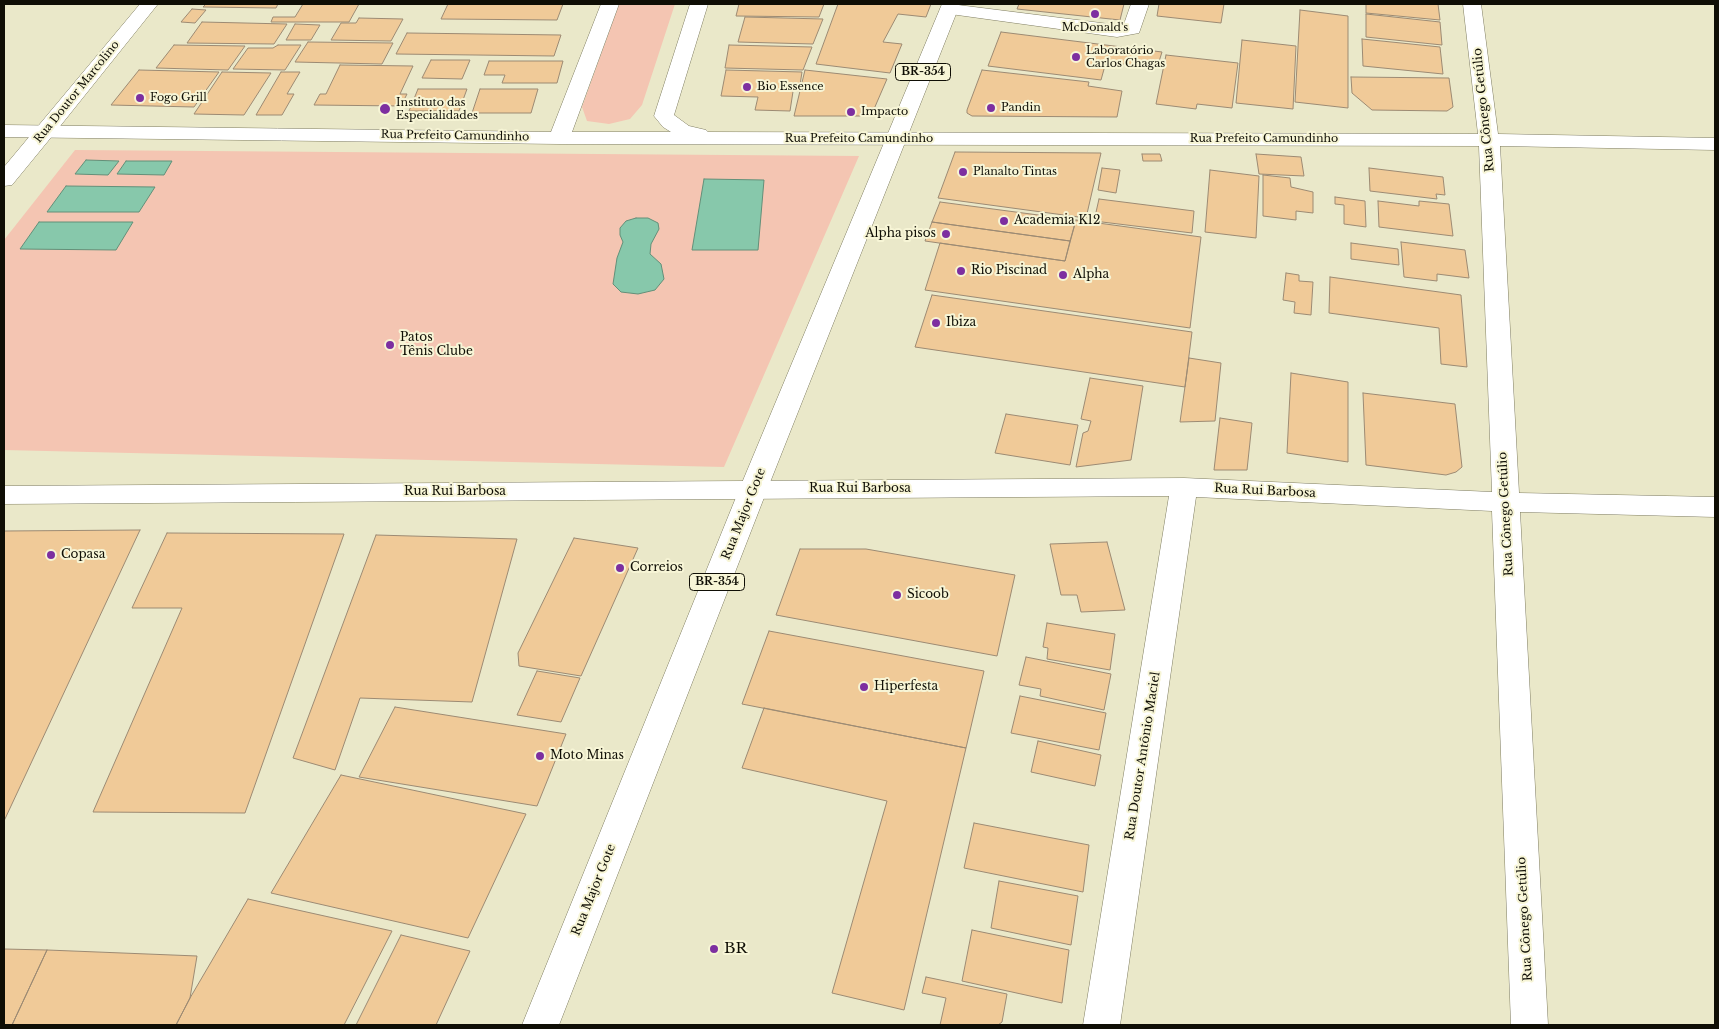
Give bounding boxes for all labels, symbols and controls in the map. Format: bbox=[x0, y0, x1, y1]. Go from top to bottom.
marker: McDonald's bbox=[1089, 8, 1101, 20]
place label: McDonald's bbox=[1062, 21, 1128, 35]
street label: Rua Doutor Marcolino bbox=[32, 38, 122, 146]
place label: Laboratório Carlos Chagas bbox=[1086, 44, 1165, 70]
street label: Rua Cônego Getúlio bbox=[1470, 47, 1498, 173]
marker: Laboratório Carlos Chagas bbox=[1070, 51, 1082, 63]
road number: BR-354 bbox=[896, 64, 950, 80]
place label: Bio Essence bbox=[757, 80, 824, 94]
marker: Bio Essence bbox=[741, 81, 753, 93]
place label: Fogo Grill bbox=[150, 91, 207, 105]
marker: Fogo Grill bbox=[134, 92, 146, 104]
place label: Instituto das Especialidades bbox=[396, 96, 478, 122]
place label: Pandin bbox=[1001, 101, 1041, 115]
marker: Instituto das Especialidades bbox=[378, 102, 392, 116]
marker: Pandin bbox=[985, 102, 997, 114]
place label: Impacto bbox=[861, 105, 908, 119]
marker: Impacto bbox=[845, 106, 857, 118]
street label: Rua Prefeito Camundinho bbox=[381, 128, 529, 144]
street label: Rua Prefeito Camundinho bbox=[785, 132, 933, 146]
street label: Rua Prefeito Camundinho bbox=[1190, 132, 1338, 146]
place label: Planalto Tintas bbox=[973, 165, 1057, 179]
marker: Planalto Tintas bbox=[957, 166, 969, 178]
place label: Academia K12 bbox=[1014, 214, 1100, 228]
marker: Academia K12 bbox=[998, 215, 1010, 227]
place label: Alpha pisos bbox=[865, 227, 936, 241]
marker: Alpha pisos bbox=[940, 228, 952, 240]
place label: Rio Piscinad bbox=[971, 264, 1047, 278]
marker: Rio Piscinad bbox=[955, 265, 967, 277]
place label: Alpha bbox=[1073, 268, 1109, 282]
marker: Alpha bbox=[1057, 269, 1069, 281]
place label: Ibiza bbox=[946, 316, 976, 330]
marker: Ibiza bbox=[930, 317, 942, 329]
place label: Patos Tênis Clube bbox=[400, 331, 473, 359]
marker: Patos Tênis Clube bbox=[384, 339, 396, 351]
street label: Rua Cônego Getúlio bbox=[1496, 452, 1516, 576]
street label: Rua Major Gote bbox=[719, 466, 769, 562]
street label: Rua Rui Barbosa bbox=[1214, 481, 1316, 501]
street label: Rua Rui Barbosa bbox=[809, 482, 911, 496]
street label: Rua Rui Barbosa bbox=[404, 485, 506, 499]
place label: Copasa bbox=[61, 548, 105, 562]
marker: Copasa bbox=[45, 549, 57, 561]
place label: Correios bbox=[630, 561, 683, 575]
marker: Correios bbox=[614, 562, 626, 574]
road number: BR-354 bbox=[690, 574, 744, 590]
place label: Sicoob bbox=[907, 588, 949, 602]
marker: Sicoob bbox=[891, 589, 903, 601]
street label: Rua Doutor Antônio Maciel bbox=[1123, 671, 1163, 841]
place label: Hiperfesta bbox=[874, 680, 938, 694]
marker: Hiperfesta bbox=[858, 681, 870, 693]
place label: Moto Minas bbox=[550, 749, 624, 763]
marker: Moto Minas bbox=[534, 750, 546, 762]
street label: Rua Major Gote bbox=[569, 842, 619, 938]
street label: Rua Cônego Getúlio bbox=[1515, 857, 1535, 981]
place label: BR bbox=[724, 940, 747, 958]
marker: BR bbox=[708, 943, 720, 955]

